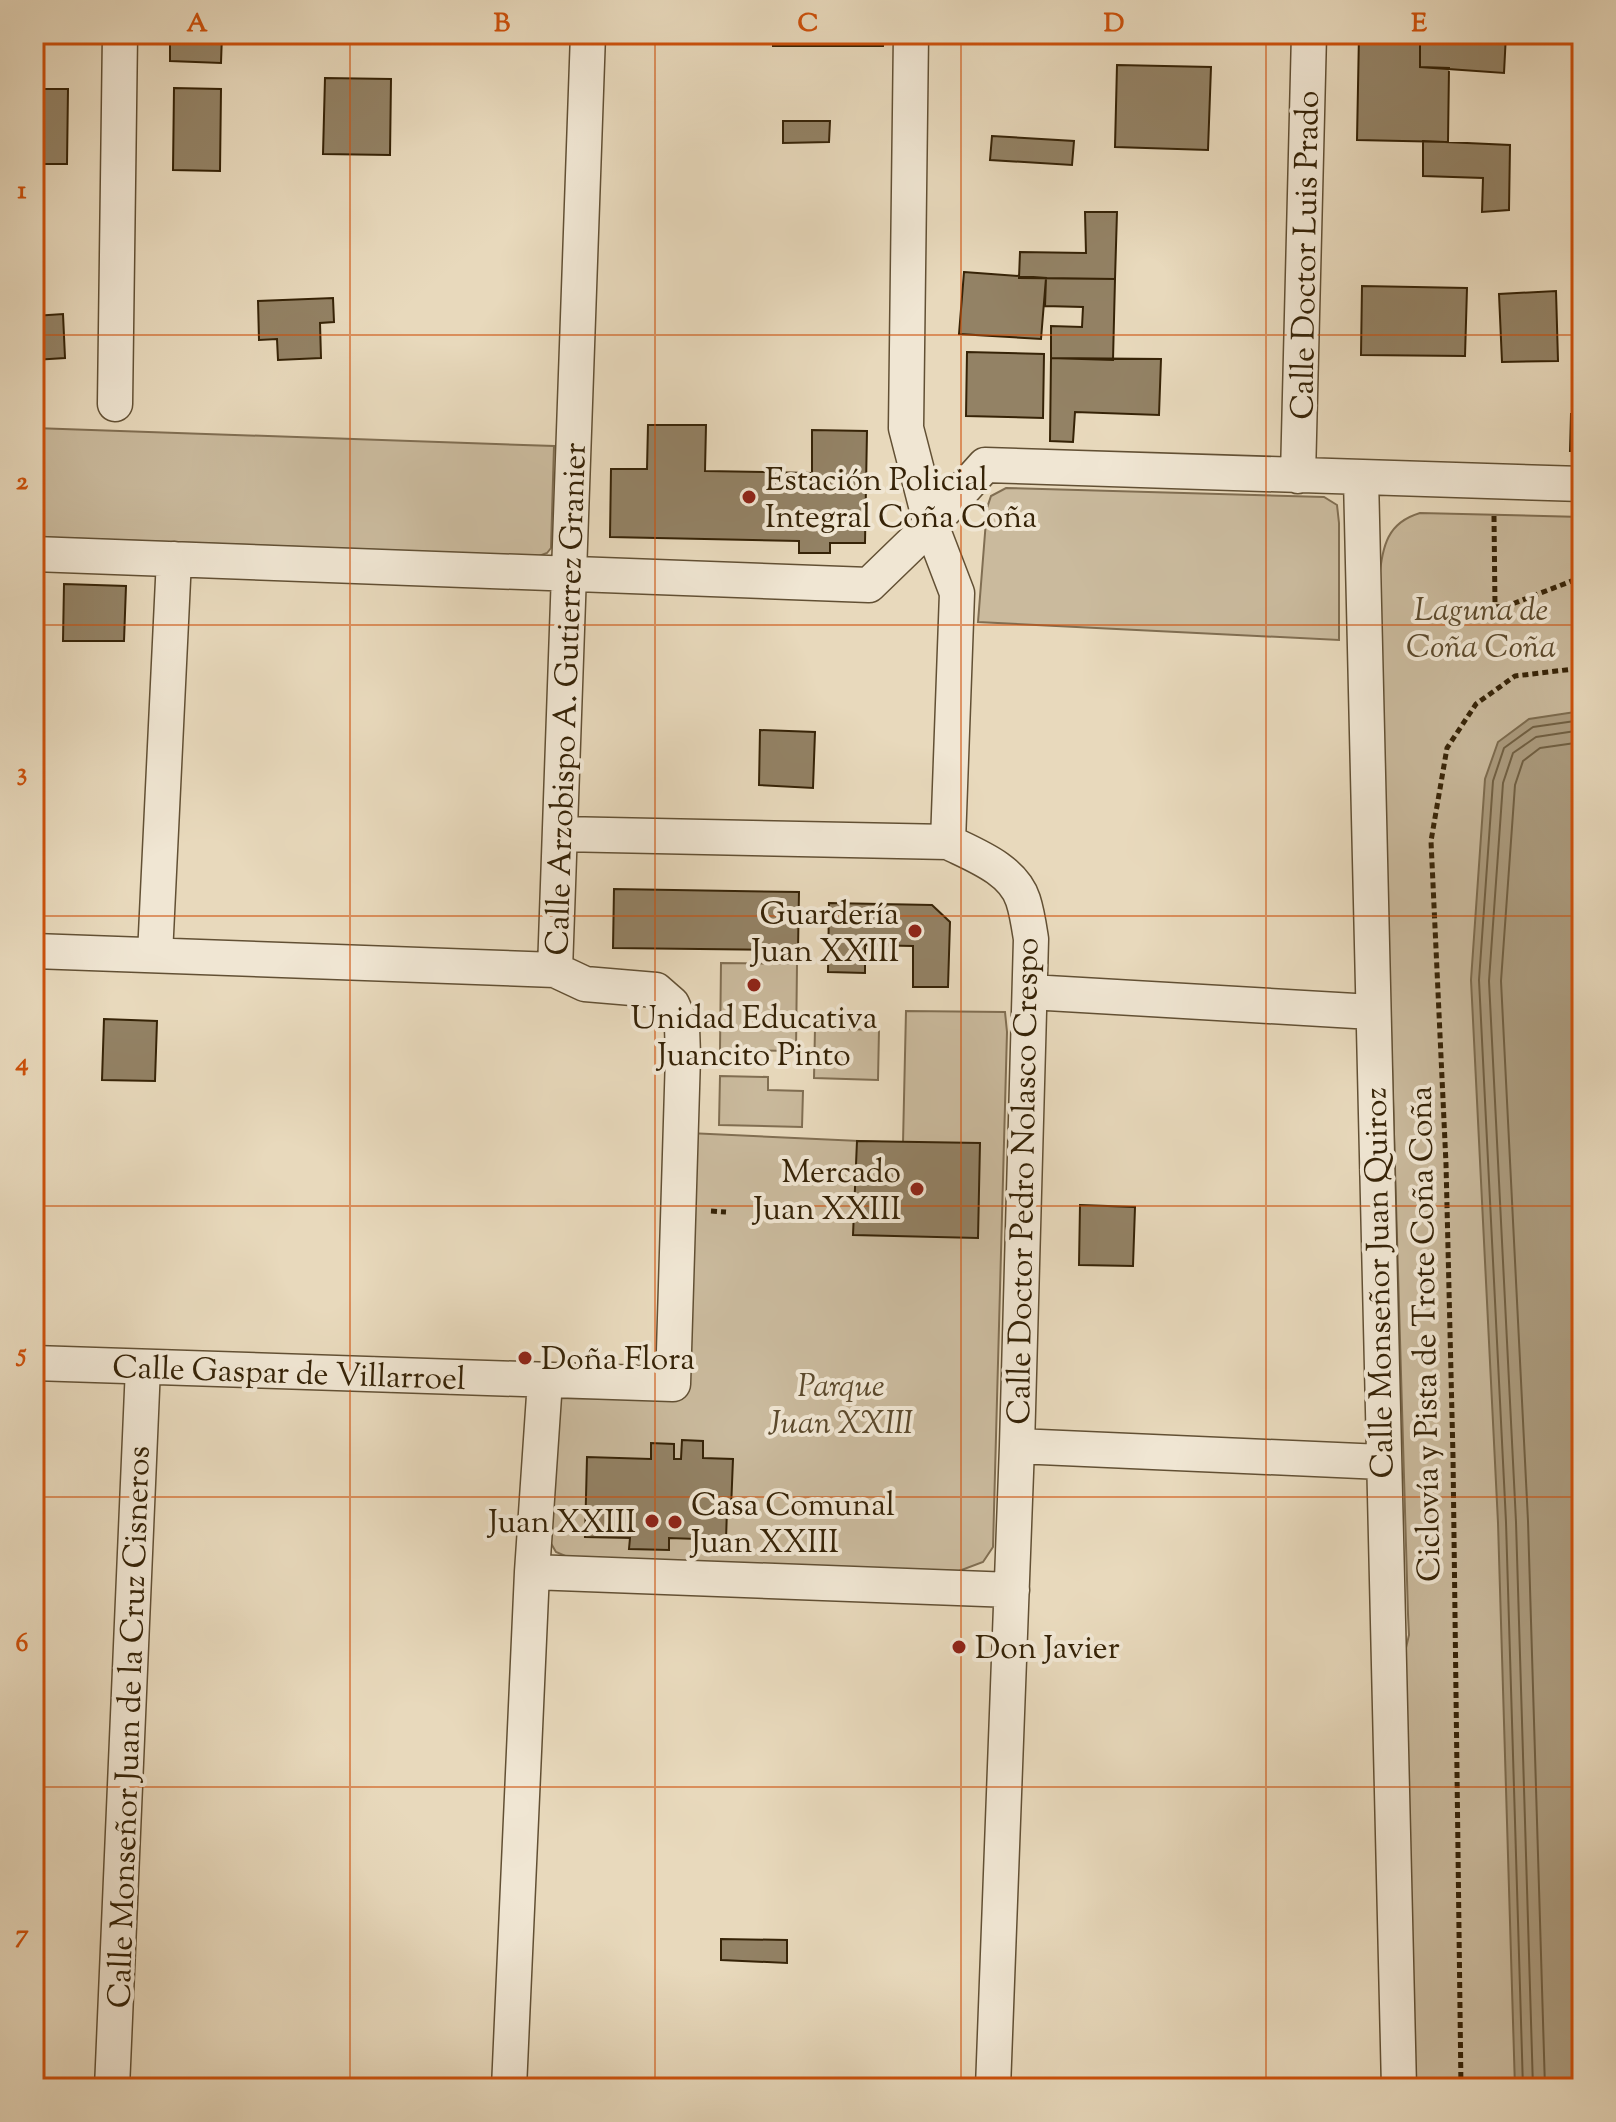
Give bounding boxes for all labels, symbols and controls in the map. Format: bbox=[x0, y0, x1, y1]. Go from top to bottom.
text: A bbox=[186, 6, 208, 43]
text: B bbox=[494, 6, 511, 43]
text: C bbox=[798, 6, 818, 43]
text: D bbox=[1104, 6, 1124, 43]
text: E bbox=[1411, 6, 1427, 43]
street label: Calle Doctor Luis Prado bbox=[1281, 90, 1333, 420]
text: 1 bbox=[18, 173, 27, 210]
street label: Calle Arzobispo A. Gutierrez Granier bbox=[536, 442, 600, 956]
place label: Estación Policial Integral Coña Coña bbox=[765, 459, 1037, 542]
text: 2 bbox=[16, 464, 29, 501]
marker: Estación Policial Integral Coña Coña bbox=[740, 488, 758, 506]
park label: Laguna de Coña Coña bbox=[1406, 589, 1556, 672]
text: 3 bbox=[17, 755, 27, 792]
place label: Guardería Juan XXIII bbox=[749, 893, 899, 976]
marker: Guardería Juan XXIII bbox=[906, 922, 924, 940]
street label: Calle Doctor Pedro Nolasco Crespo bbox=[998, 937, 1052, 1425]
marker: Unidad Educativa Juancito Pinto bbox=[745, 976, 763, 994]
place label: Unidad Educativa Juancito Pinto bbox=[631, 997, 878, 1080]
text: 4 bbox=[14, 1045, 29, 1082]
street label: Ciclovía y Pista de Trote Coña Coña bbox=[1400, 1085, 1454, 1582]
street label: Calle Monseñor Juan Quiroz bbox=[1355, 1087, 1407, 1479]
place label: Mercado Juan XXIII bbox=[751, 1151, 901, 1234]
marker: Mercado Juan XXIII bbox=[908, 1180, 926, 1198]
text: 5 bbox=[16, 1336, 27, 1373]
place label: Doña Flora bbox=[541, 1338, 695, 1384]
street label: Calle Gaspar de Villarroel bbox=[111, 1346, 466, 1404]
marker: Doña Flora bbox=[516, 1349, 534, 1367]
park label: Parque Juan XXIII bbox=[768, 1365, 913, 1448]
street label: Calle Monseñor Juan de la Cruz Cisneros bbox=[98, 1445, 164, 2009]
place label: Casa Comunal Juan XXIII bbox=[689, 1484, 895, 1567]
place label: Juan XXIII bbox=[486, 1501, 636, 1547]
marker: Juan XXIII bbox=[643, 1512, 661, 1530]
marker: Casa Comunal Juan XXIII bbox=[666, 1513, 684, 1531]
text: 6 bbox=[16, 1626, 29, 1663]
place label: Don Javier bbox=[975, 1627, 1120, 1673]
marker: Don Javier bbox=[950, 1638, 968, 1656]
text: 7 bbox=[15, 1917, 29, 1954]

